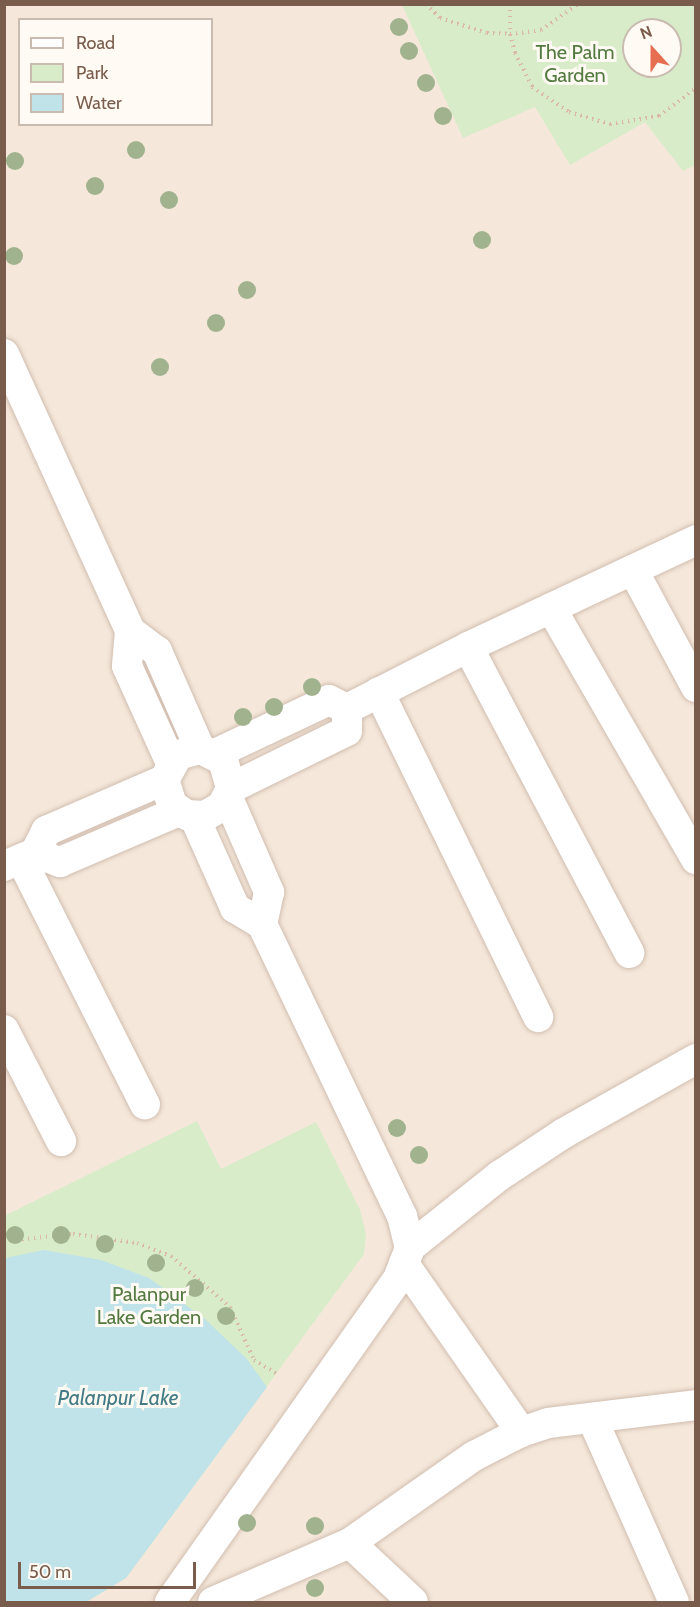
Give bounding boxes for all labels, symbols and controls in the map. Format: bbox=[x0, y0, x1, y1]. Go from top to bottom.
legend bbox=[18, 18, 213, 126]
north arrow bbox=[622, 18, 682, 78]
text: N bbox=[637, 22, 655, 43]
text: Road bbox=[76, 32, 115, 54]
park label: The Palm Garden bbox=[535, 40, 615, 87]
text: Park bbox=[76, 62, 108, 84]
text: Water bbox=[76, 92, 122, 114]
park label: Palanpur Lake Garden bbox=[97, 1283, 201, 1330]
water label: Palanpur Lake bbox=[58, 1385, 178, 1411]
scale bar bbox=[21, 1550, 200, 1588]
text: 50 m bbox=[29, 1561, 71, 1583]

